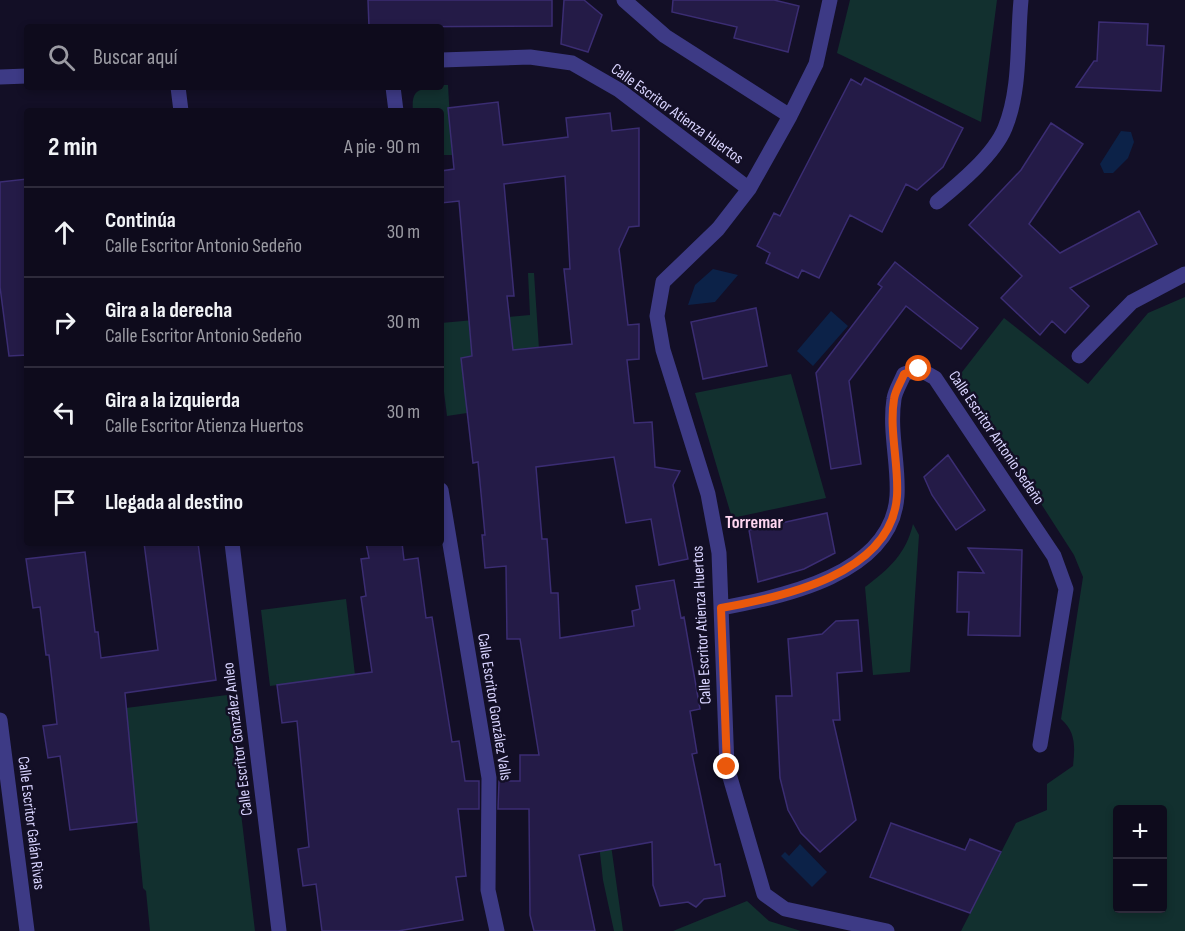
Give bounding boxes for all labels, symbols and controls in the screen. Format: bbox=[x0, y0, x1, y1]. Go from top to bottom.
search box bbox=[24, 24, 444, 90]
icon: search bbox=[45, 41, 78, 74]
text: Buscar aquí bbox=[93, 44, 178, 71]
street label: Calle Escritor Atienza Huertos bbox=[607, 60, 747, 169]
text: 2 min bbox=[48, 132, 98, 163]
text: A pie · 90 m bbox=[344, 135, 420, 159]
text: Continúa bbox=[105, 207, 176, 234]
icon: ahead bbox=[48, 216, 81, 249]
text: 30 m bbox=[387, 220, 420, 244]
text: Calle Escritor Antonio Sedeño bbox=[105, 234, 302, 258]
text: Gira a la derecha bbox=[105, 297, 232, 324]
icon: right bbox=[48, 306, 81, 339]
text: 30 m bbox=[387, 310, 420, 334]
text: Calle Escritor Antonio Sedeño bbox=[105, 324, 302, 348]
route start bbox=[905, 355, 931, 381]
street label: Calle Escritor Antonio Sedeño bbox=[944, 367, 1048, 509]
text: Gira a la izquierda bbox=[105, 387, 240, 414]
icon: left bbox=[48, 396, 81, 429]
text: 30 m bbox=[387, 400, 420, 424]
text: Calle Escritor Atienza Huertos bbox=[105, 414, 304, 438]
icon: arrive bbox=[48, 486, 81, 519]
text: Llegada al destino bbox=[105, 489, 243, 516]
district label: Torremar bbox=[725, 512, 783, 533]
street label: Calle Escritor Atienza Huertos bbox=[688, 545, 716, 705]
street label: Calle Escritor González Valls bbox=[473, 632, 515, 782]
street label: Calle Escritor González Anleo bbox=[219, 661, 257, 817]
route end bbox=[713, 753, 739, 779]
street label: Calle Escritor Galán Rivas bbox=[13, 755, 49, 891]
map controls bbox=[1113, 805, 1167, 913]
button: + bbox=[1113, 805, 1167, 859]
button: − bbox=[1113, 859, 1167, 913]

